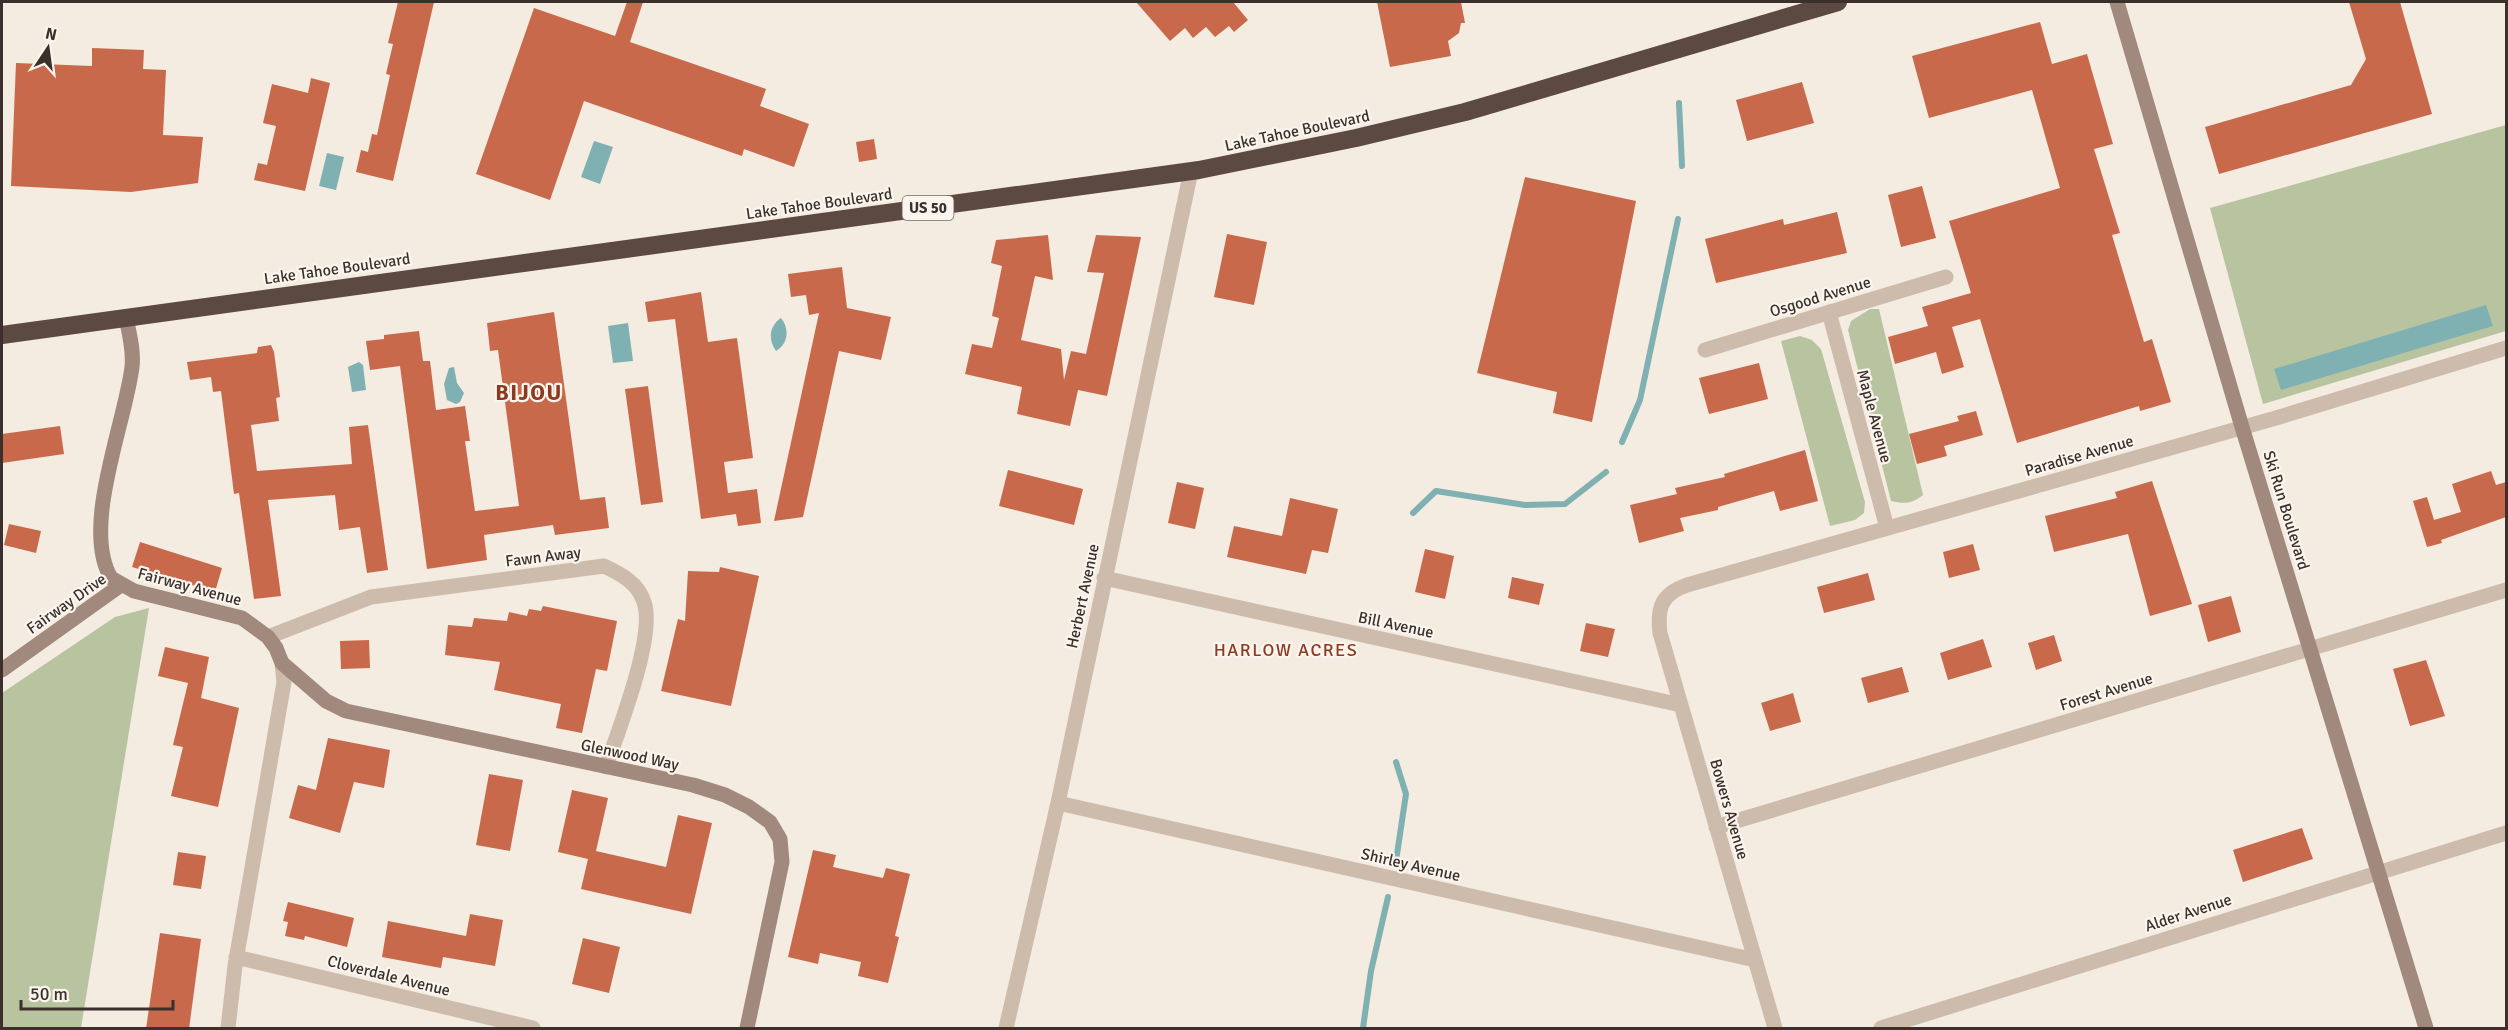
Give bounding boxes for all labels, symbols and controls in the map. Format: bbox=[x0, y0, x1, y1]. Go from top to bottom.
north arrow bbox=[18, 18, 78, 78]
text: N bbox=[43, 23, 59, 45]
street label: Lake Tahoe Boulevard bbox=[1223, 106, 1371, 156]
street label: Lake Tahoe Boulevard bbox=[745, 184, 894, 224]
road number: US 50 bbox=[902, 196, 954, 220]
street label: Lake Tahoe Boulevard bbox=[263, 249, 412, 289]
street label: Osgood Avenue bbox=[1767, 272, 1873, 322]
street label: Maple Avenue bbox=[1852, 367, 1896, 465]
district label: BIJOU bbox=[495, 379, 563, 406]
street label: Paradise Avenue bbox=[2023, 431, 2136, 481]
street label: Ski Run Boulevard bbox=[2258, 448, 2314, 572]
street label: Fawn Away bbox=[504, 542, 583, 572]
street label: Herbert Avenue bbox=[1062, 542, 1104, 650]
street label: Fairway Avenue bbox=[136, 563, 244, 610]
street label: Fairway Drive bbox=[23, 569, 110, 639]
street label: Bill Avenue bbox=[1356, 607, 1435, 643]
district label: HARLOW ACRES bbox=[1214, 639, 1358, 661]
street label: Forest Avenue bbox=[2057, 668, 2155, 716]
street label: Glenwood Way bbox=[579, 735, 681, 775]
street label: Bowers Avenue bbox=[1705, 757, 1753, 862]
street label: Shirley Avenue bbox=[1359, 844, 1462, 886]
street label: Alder Avenue bbox=[2142, 890, 2234, 936]
street label: Cloverdale Avenue bbox=[325, 951, 452, 1001]
scale bar bbox=[21, 973, 172, 1011]
text: 50 m bbox=[30, 983, 68, 1005]

